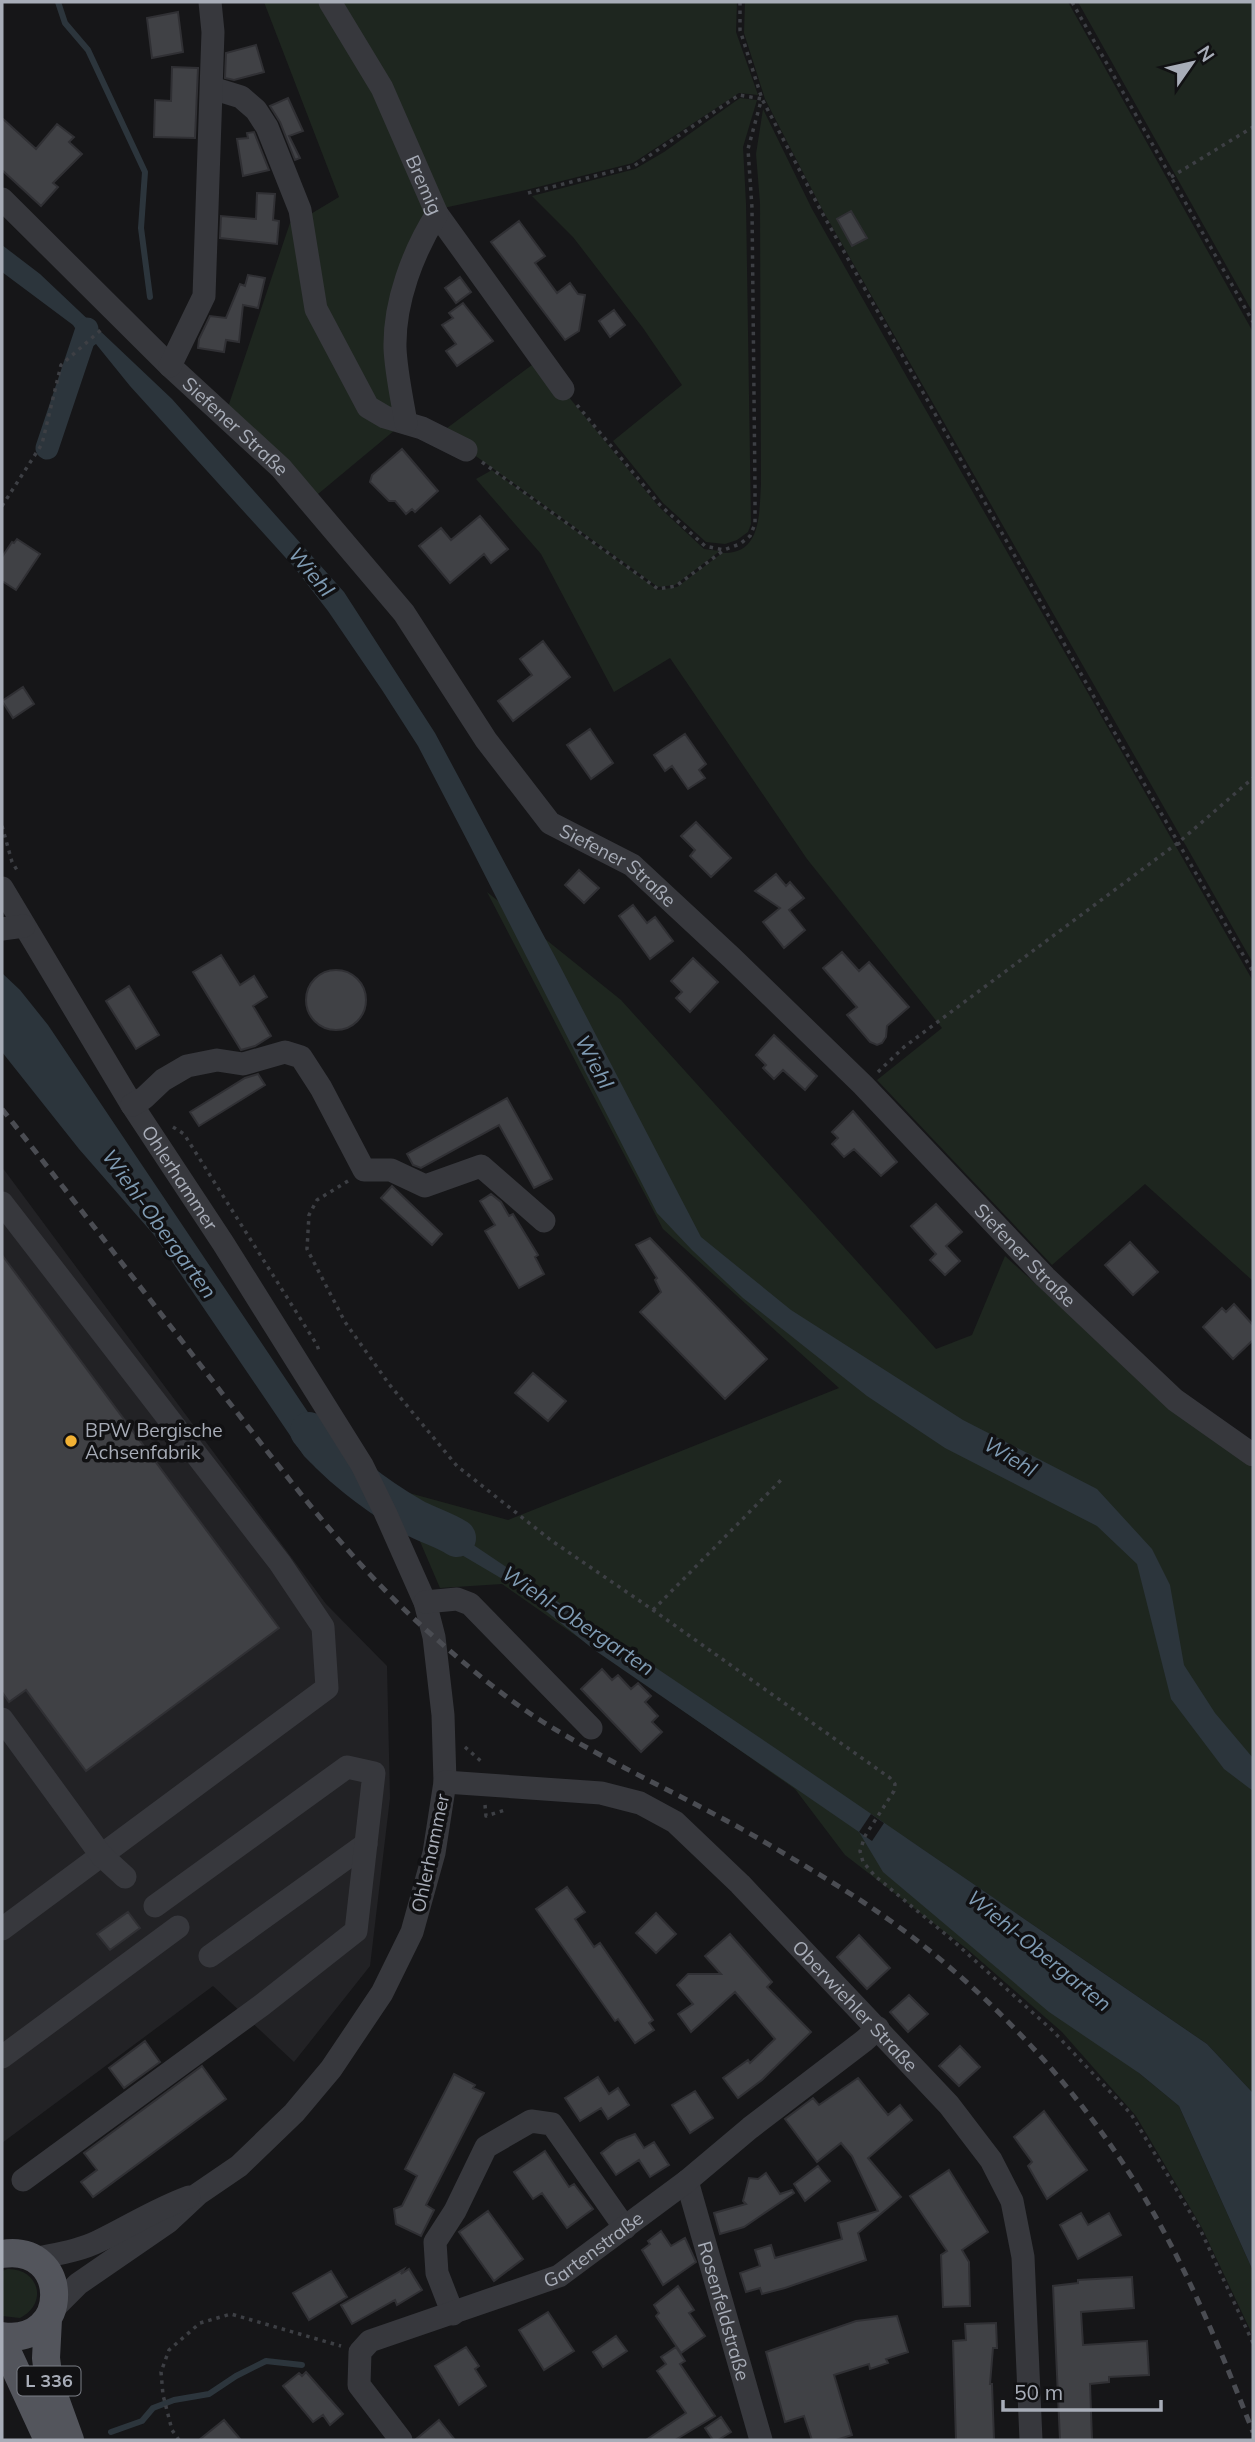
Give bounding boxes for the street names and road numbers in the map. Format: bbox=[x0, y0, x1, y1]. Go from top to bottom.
street label: Bremig bbox=[401, 151, 448, 218]
street label: Siefener Straße bbox=[178, 372, 294, 480]
street label: Siefener Straße bbox=[556, 818, 681, 912]
street label: Ohlerhammer bbox=[137, 1121, 223, 1235]
street label: Siefener Straße bbox=[969, 1198, 1081, 1312]
street label: Ohlerhammer bbox=[406, 1791, 454, 1915]
street label: Oberwiehler Straße bbox=[787, 1935, 923, 2077]
street label: Gartenstraße bbox=[540, 2206, 648, 2292]
street label: Rosenfeldstraße bbox=[693, 2238, 755, 2383]
road number: L 336 bbox=[18, 2367, 80, 2396]

